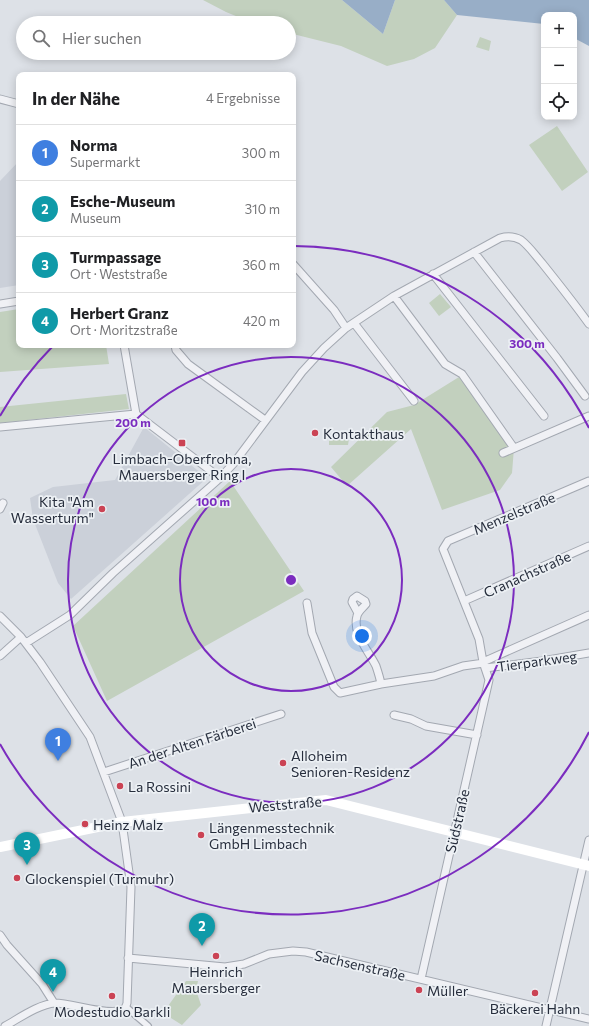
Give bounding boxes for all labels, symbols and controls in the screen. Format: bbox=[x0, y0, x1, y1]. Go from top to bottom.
map controls bbox=[541, 12, 577, 120]
button: + bbox=[541, 12, 577, 48]
search box bbox=[16, 16, 296, 60]
icon: search bbox=[30, 27, 52, 49]
text: Hier suchen bbox=[62, 29, 142, 47]
button: − bbox=[541, 48, 577, 84]
button: locate bbox=[541, 84, 577, 120]
text: In der Nähe bbox=[32, 88, 120, 109]
text: 4 Ergebnisse bbox=[206, 90, 280, 106]
text: Norma bbox=[70, 136, 117, 154]
text: 1 bbox=[42, 145, 48, 161]
text: 300 m bbox=[242, 145, 280, 161]
text: Supermarkt bbox=[70, 154, 140, 170]
text: Esche-Museum bbox=[70, 192, 175, 210]
text: 2 bbox=[41, 201, 49, 217]
text: 310 m bbox=[245, 201, 280, 217]
text: Museum bbox=[70, 210, 121, 226]
text: Turmpassage bbox=[70, 248, 161, 266]
text: 3 bbox=[41, 257, 49, 273]
text: 360 m bbox=[242, 257, 280, 273]
text: Ort · Weststraße bbox=[70, 266, 167, 282]
text: Herbert Granz bbox=[70, 304, 169, 322]
text: 4 bbox=[41, 313, 49, 329]
text: 420 m bbox=[243, 313, 280, 329]
text: Ort · Moritzstraße bbox=[70, 322, 178, 338]
text: 300 m bbox=[509, 336, 545, 350]
text: 200 m bbox=[115, 415, 151, 429]
place label: Kontakthaus bbox=[323, 425, 404, 442]
marker: Kontakthaus bbox=[310, 428, 320, 438]
marker: Limbach-Oberfrohna, Mauersberger Ring I bbox=[177, 438, 187, 448]
place label: Limbach-Oberfrohna, Mauersberger Ring I bbox=[113, 450, 251, 483]
street label: Menzelstraße bbox=[470, 488, 558, 538]
place label: Kita "Am Wasserturm" bbox=[11, 493, 94, 526]
text: 100 m bbox=[196, 494, 230, 508]
marker: Kita "Am Wasserturm" bbox=[97, 504, 107, 514]
street label: Cranachstraße bbox=[481, 547, 573, 601]
centre of rings bbox=[284, 573, 298, 587]
your location bbox=[352, 626, 372, 646]
street label: Tierparkweg bbox=[496, 647, 578, 675]
street label: An der Alten Färberei bbox=[126, 714, 258, 772]
pin: 1 bbox=[45, 728, 71, 761]
place label: Alloheim Senioren-Residenz bbox=[291, 747, 410, 780]
marker: Alloheim Senioren-Residenz bbox=[278, 758, 288, 768]
place label: La Rossini bbox=[128, 778, 191, 795]
marker: La Rossini bbox=[115, 781, 125, 791]
street label: Südstraße bbox=[441, 787, 473, 855]
street label: Weststraße bbox=[248, 792, 322, 816]
place label: Heinz Malz bbox=[93, 816, 163, 833]
marker: Heinz Malz bbox=[80, 819, 90, 829]
place label: Längenmesstechnik GmbH Limbach bbox=[209, 819, 335, 852]
marker: Längenmesstechnik GmbH Limbach bbox=[196, 830, 206, 840]
pin: 3 bbox=[14, 832, 40, 865]
place label: Glockenspiel (Turmuhr) bbox=[25, 870, 174, 887]
marker: Glockenspiel (Turmuhr) bbox=[12, 873, 22, 883]
pin: 2 bbox=[189, 913, 215, 946]
street label: Sachsenstraße bbox=[313, 946, 407, 984]
marker: Heinrich Mauersberger bbox=[211, 951, 221, 961]
pin: 4 bbox=[40, 959, 66, 992]
place label: Heinrich Mauersberger bbox=[171, 963, 261, 996]
place label: Müller bbox=[427, 982, 469, 999]
marker: Müller bbox=[414, 985, 424, 995]
marker: Bäckerei Hahn bbox=[530, 988, 540, 998]
marker: Modestudio Barkli bbox=[107, 991, 117, 1001]
place label: Bäckerei Hahn bbox=[490, 1000, 580, 1017]
place label: Modestudio Barkli bbox=[54, 1003, 170, 1020]

